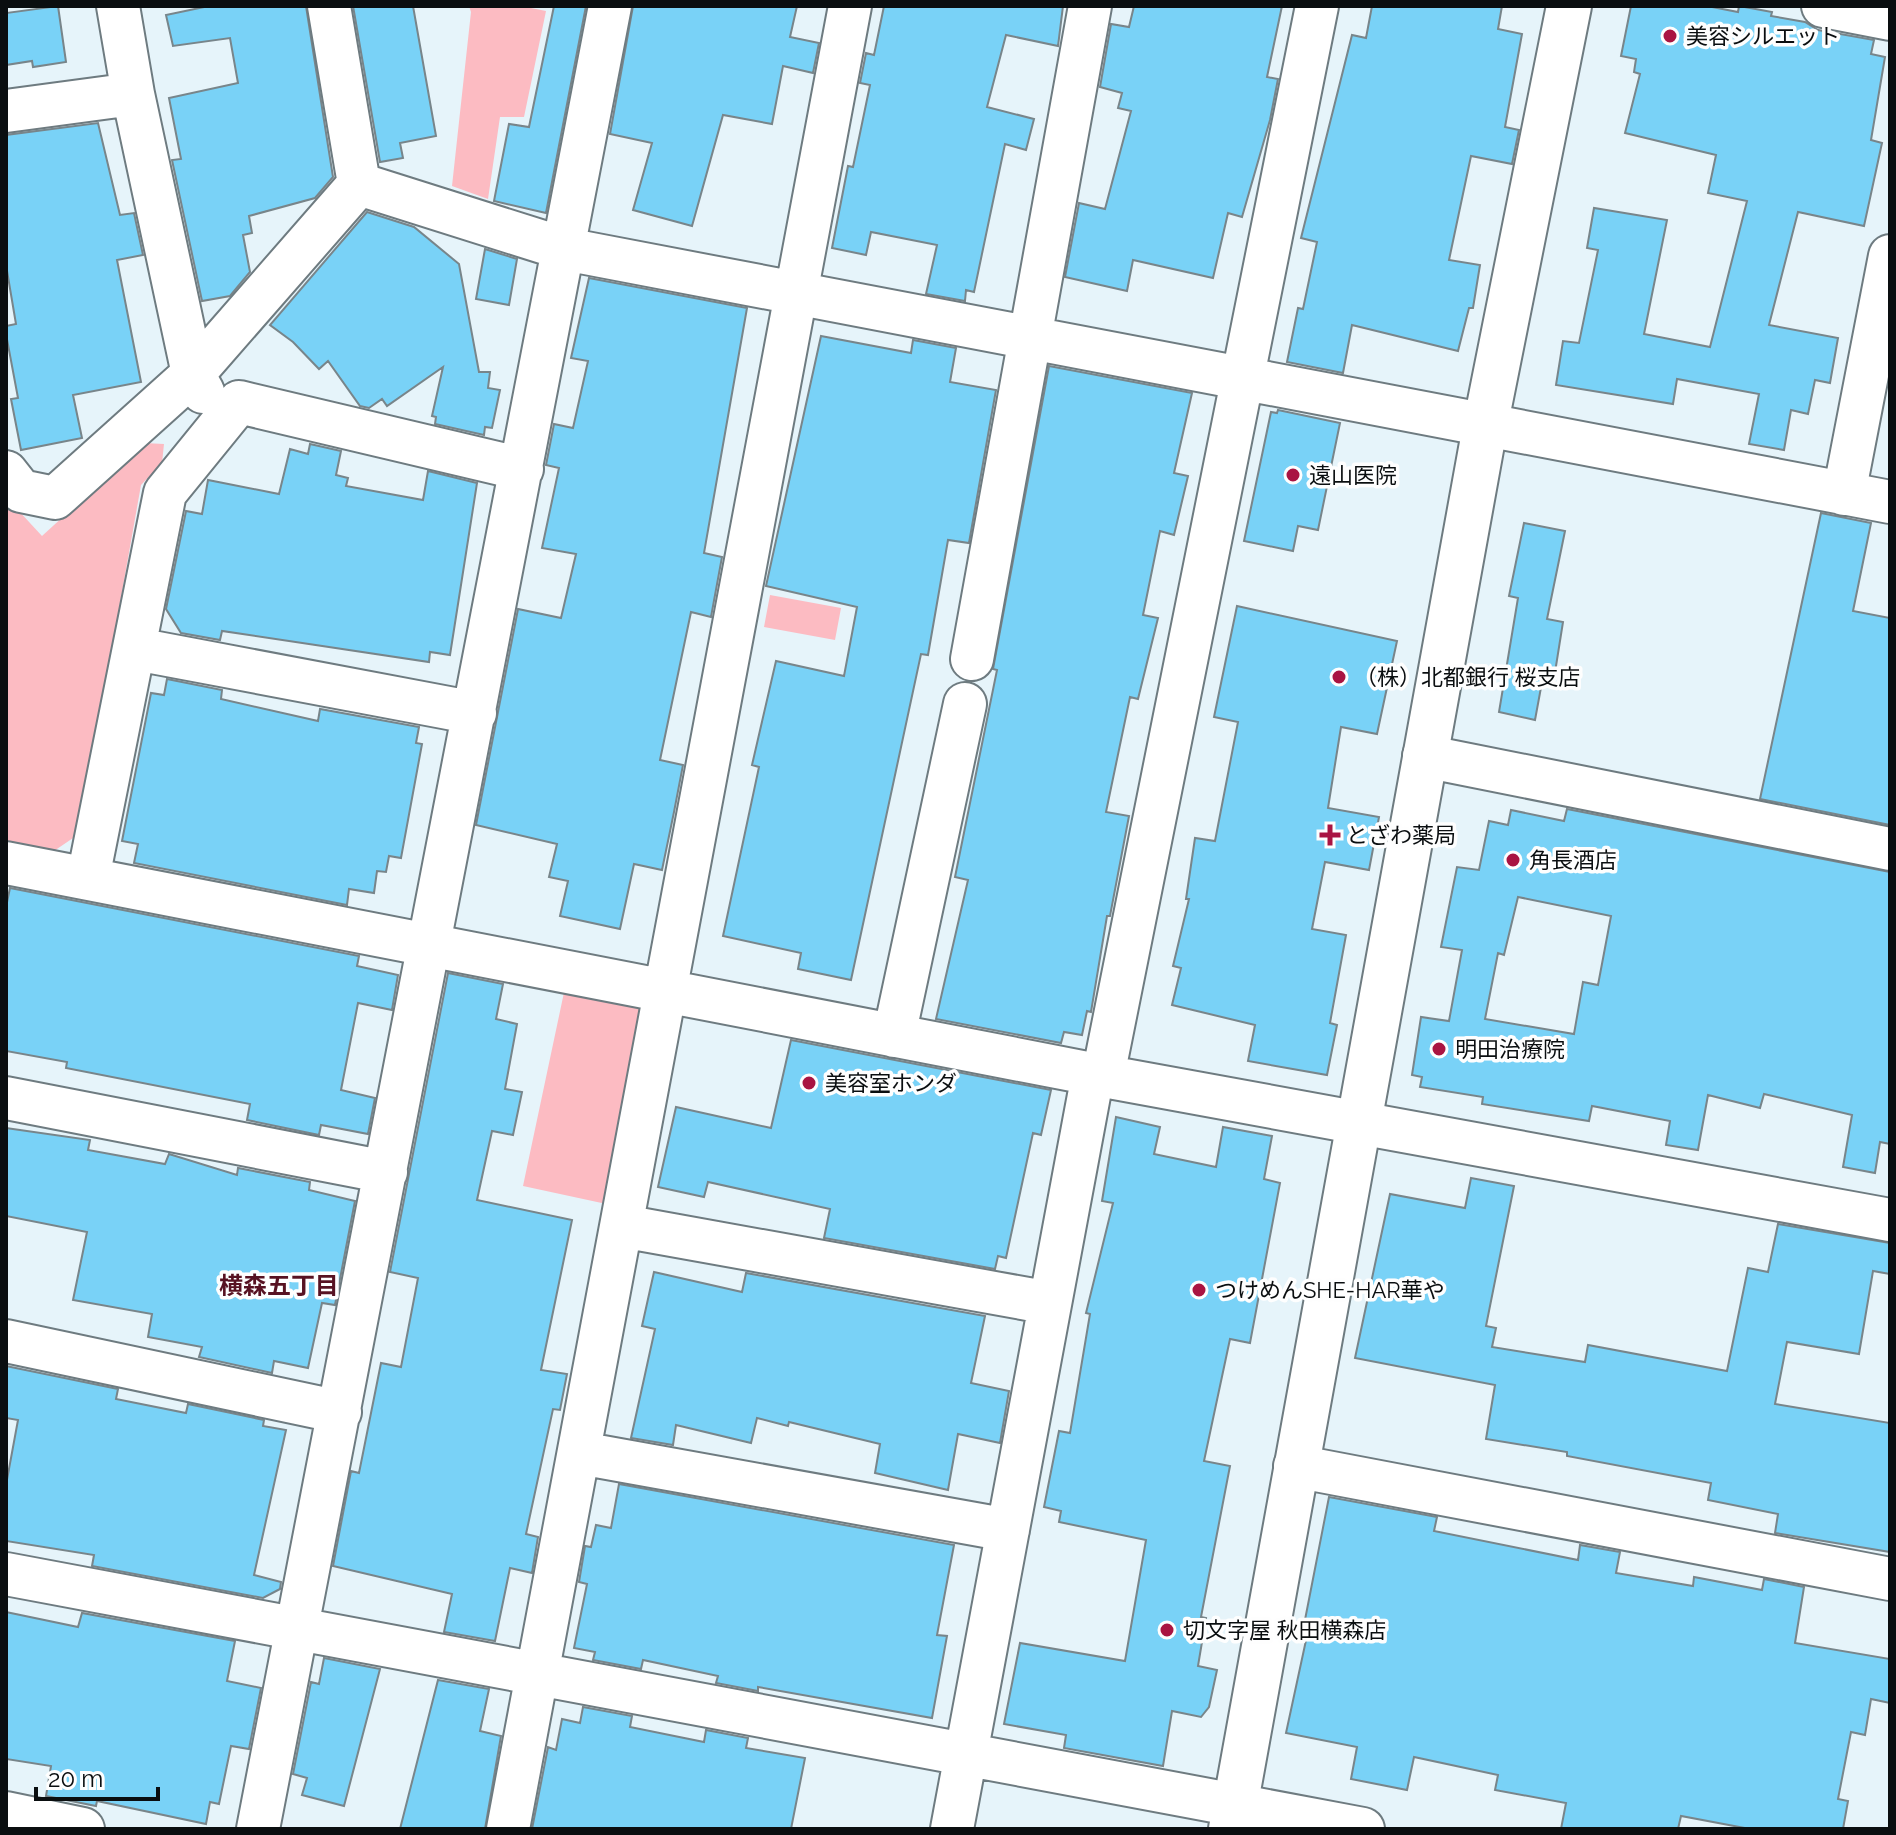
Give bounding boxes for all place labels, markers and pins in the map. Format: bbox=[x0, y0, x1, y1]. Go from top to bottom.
place label: 美容シルエット bbox=[1686, 23, 1840, 49]
marker: 美容シルエット bbox=[1661, 27, 1679, 45]
place label: 遠山医院 bbox=[1309, 462, 1397, 488]
marker: 遠山医院 bbox=[1284, 466, 1302, 484]
place label: （株）北都銀行 桜支店 bbox=[1355, 664, 1581, 690]
marker: （株）北都銀行 桜支店 bbox=[1330, 668, 1348, 686]
place label: とざわ薬局 bbox=[1346, 822, 1456, 848]
marker: とざわ薬局 bbox=[1321, 826, 1339, 844]
place label: 角長酒店 bbox=[1529, 847, 1617, 873]
marker: 角長酒店 bbox=[1504, 851, 1522, 869]
place label: 明田治療院 bbox=[1455, 1036, 1565, 1062]
marker: 明田治療院 bbox=[1430, 1040, 1448, 1058]
place label: 美容室ホンダ bbox=[825, 1070, 957, 1096]
marker: 美容室ホンダ bbox=[800, 1074, 818, 1092]
place label: つけめんSHE-HAR華や bbox=[1215, 1277, 1445, 1303]
marker: つけめんSHE-HAR華や bbox=[1190, 1281, 1208, 1299]
place label: 切文字屋 秋田横森店 bbox=[1183, 1617, 1387, 1643]
marker: 切文字屋 秋田横森店 bbox=[1158, 1621, 1176, 1639]

